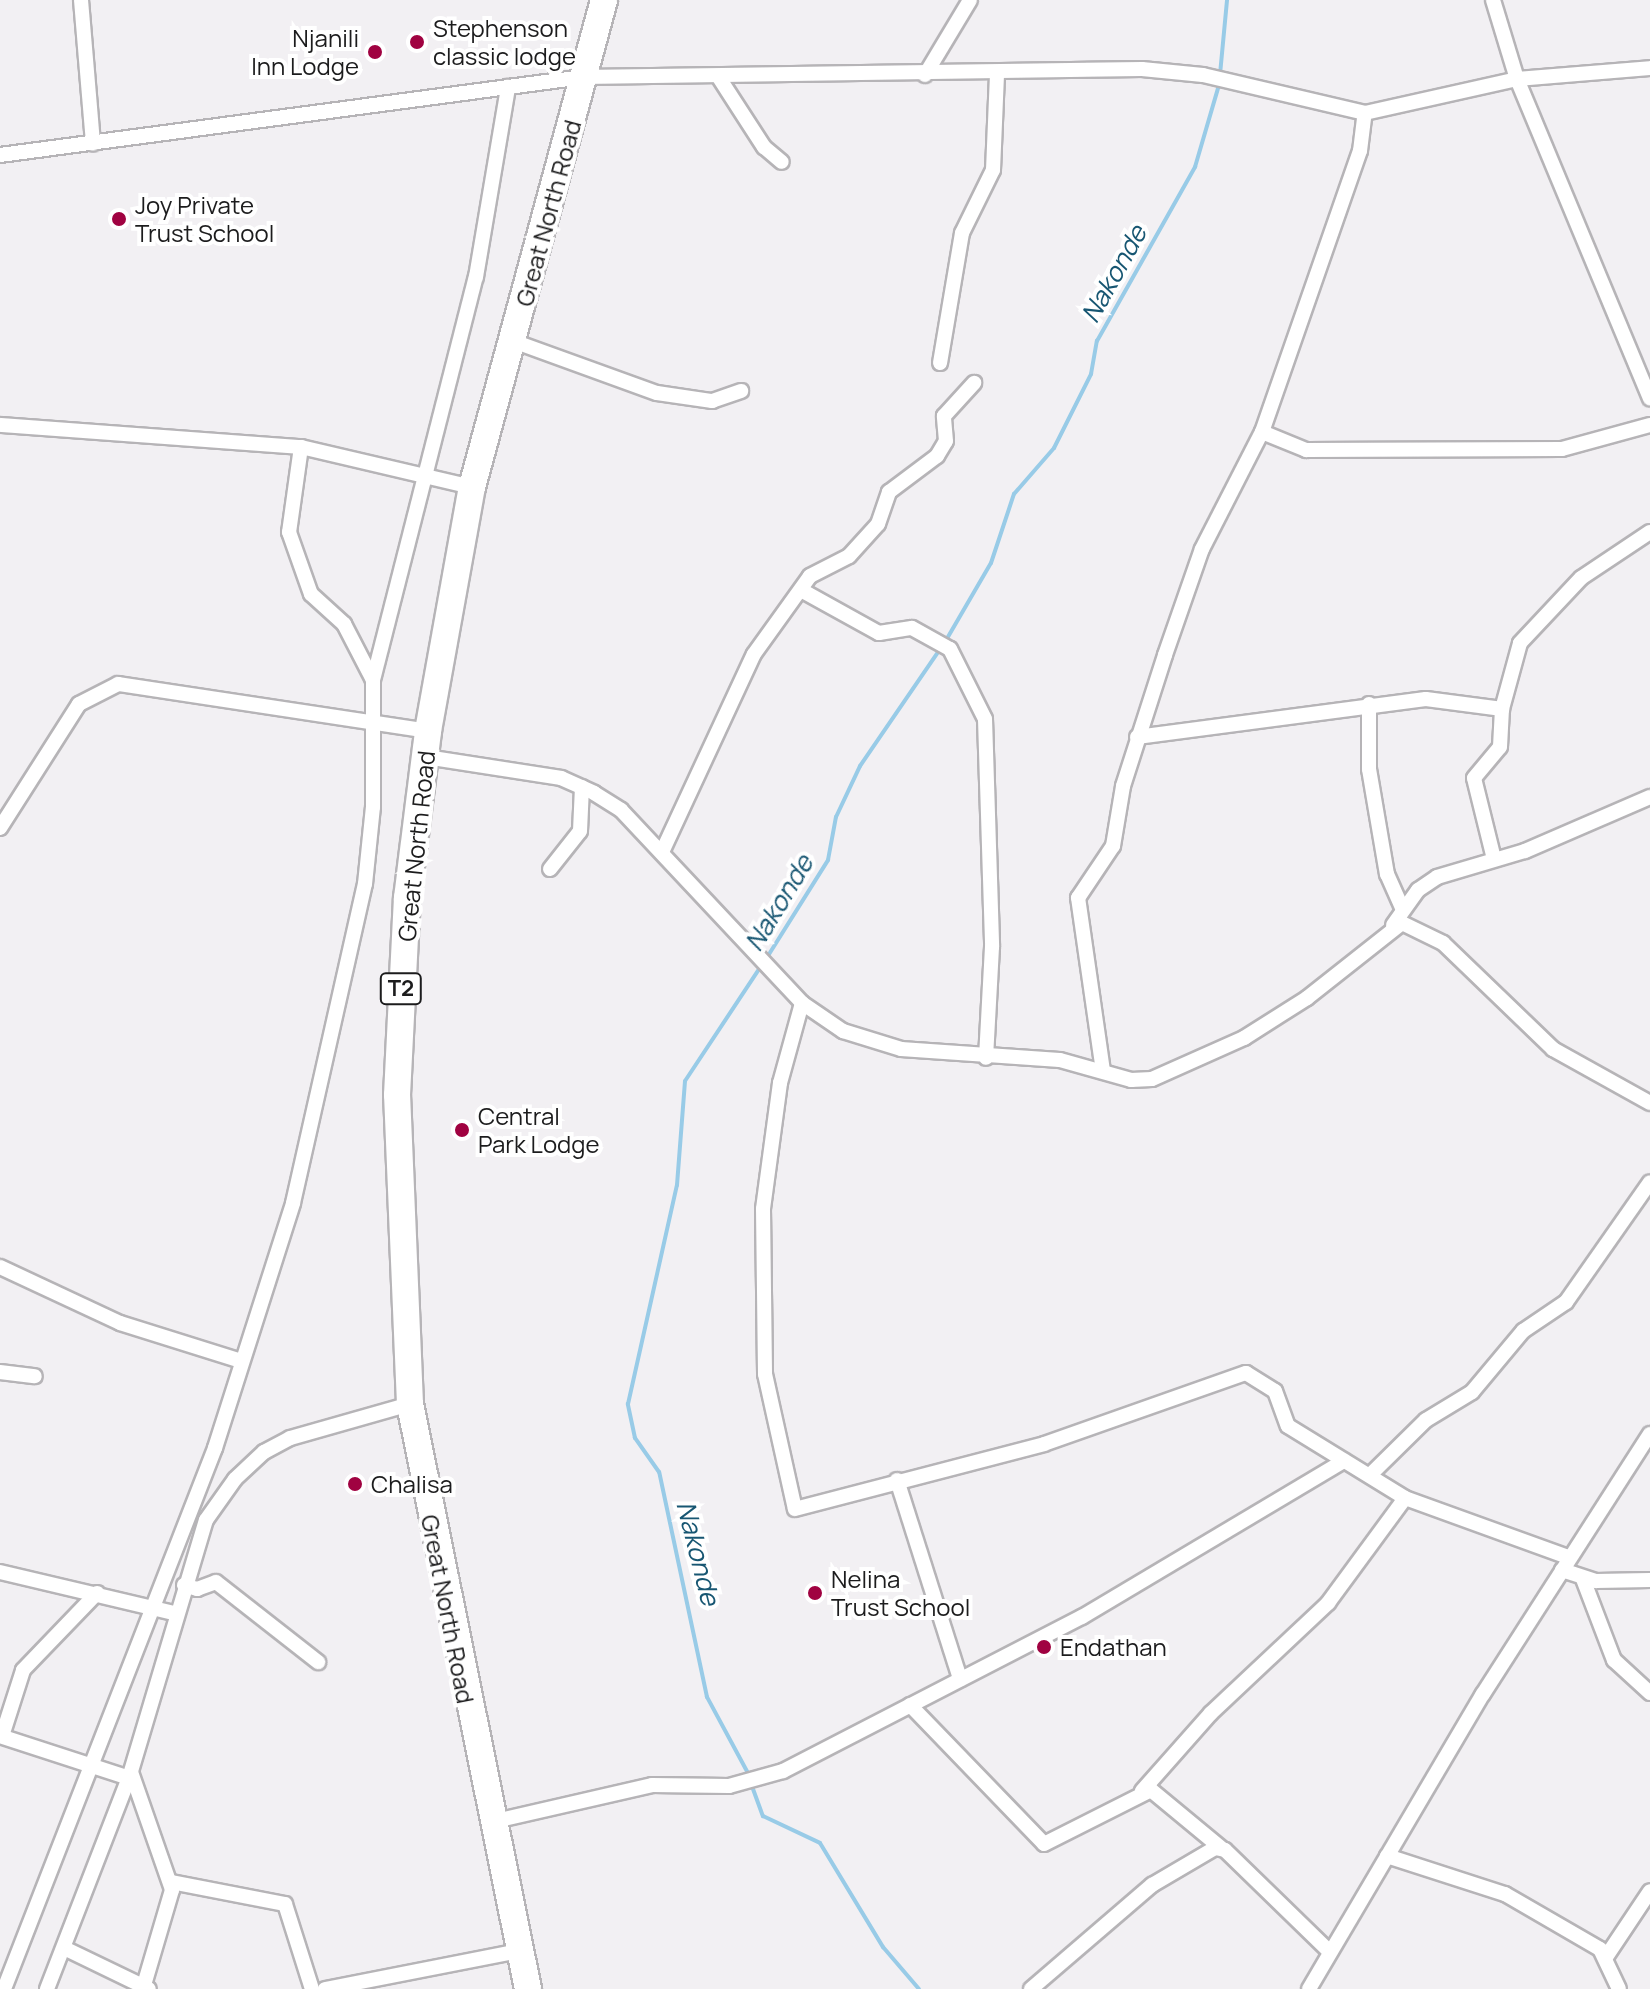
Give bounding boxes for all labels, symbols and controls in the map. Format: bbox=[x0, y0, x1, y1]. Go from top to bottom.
place label: Stephenson classic lodge bbox=[433, 14, 576, 70]
place label: Njanili Inn Lodge bbox=[251, 24, 359, 80]
marker: Stephenson classic lodge bbox=[408, 33, 426, 51]
marker: Njanili Inn Lodge bbox=[366, 43, 384, 61]
street label: Great North Road bbox=[509, 117, 587, 309]
place label: Joy Private Trust School bbox=[135, 191, 274, 247]
marker: Joy Private Trust School bbox=[110, 210, 128, 228]
water label: Nakonde bbox=[1075, 220, 1153, 328]
street label: Great North Road bbox=[392, 749, 440, 943]
water label: Nakonde bbox=[738, 849, 820, 957]
road number: T2 bbox=[379, 971, 423, 1007]
place label: Central Park Lodge bbox=[478, 1102, 600, 1158]
marker: Central Park Lodge bbox=[453, 1121, 471, 1139]
place label: Chalisa bbox=[371, 1470, 453, 1498]
marker: Chalisa bbox=[346, 1475, 364, 1493]
water label: Nakonde bbox=[670, 1498, 726, 1608]
street label: Great North Road bbox=[416, 1512, 480, 1706]
place label: Nelina Trust School bbox=[831, 1565, 970, 1621]
marker: Nelina Trust School bbox=[806, 1584, 824, 1602]
place label: Endathan bbox=[1060, 1633, 1167, 1661]
marker: Endathan bbox=[1035, 1638, 1053, 1656]

